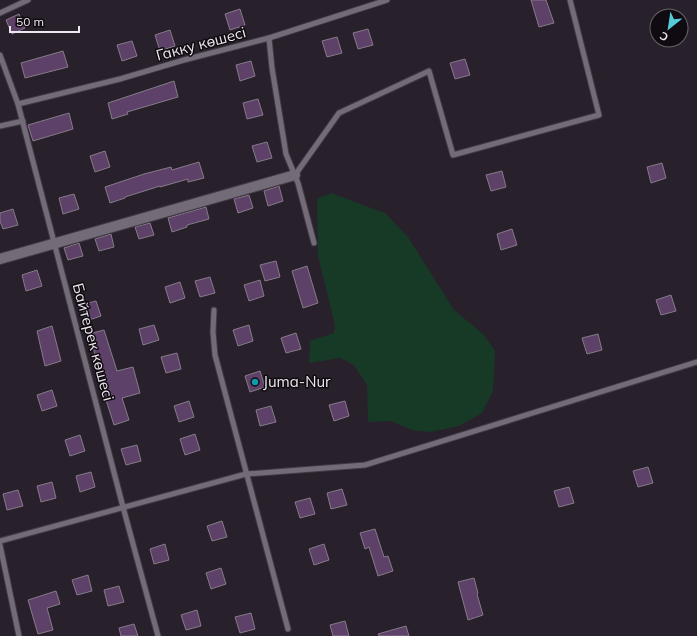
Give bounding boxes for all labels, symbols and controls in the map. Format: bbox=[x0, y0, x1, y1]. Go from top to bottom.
scale bar bbox=[10, 8, 79, 34]
north arrow bbox=[649, 8, 689, 48]
text: 50 m bbox=[16, 14, 44, 29]
street label: Гакку көшесі bbox=[154, 22, 248, 65]
text: С bbox=[657, 28, 671, 45]
street label: Байтерек көшесі bbox=[69, 281, 118, 403]
place label: Juma-Nur bbox=[263, 372, 331, 391]
marker: Juma-Nur bbox=[250, 377, 260, 387]

